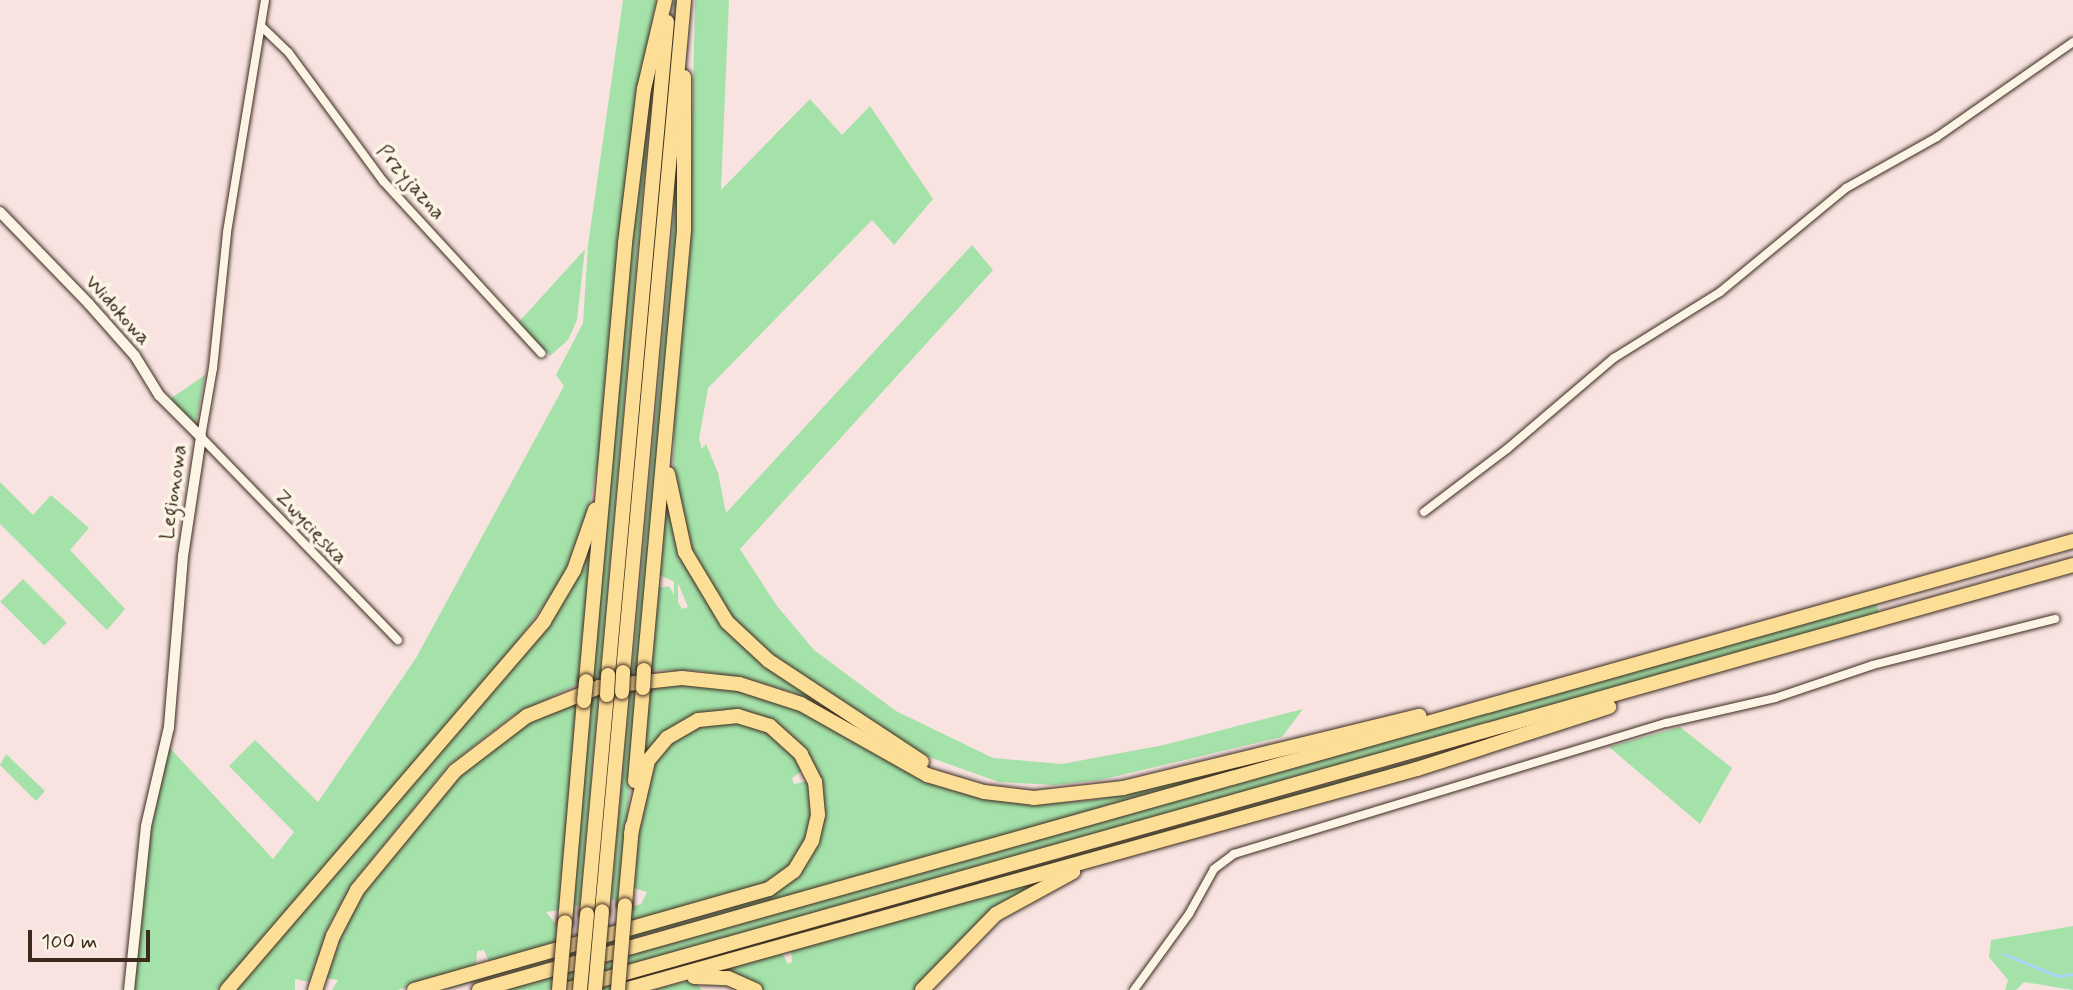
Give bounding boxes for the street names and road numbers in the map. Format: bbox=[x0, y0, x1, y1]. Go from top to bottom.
street label: Przyjazna bbox=[371, 139, 451, 225]
street label: Widokowa bbox=[80, 270, 156, 350]
street label: Legionowa bbox=[154, 443, 192, 541]
street label: Zwycięska bbox=[269, 484, 353, 570]

